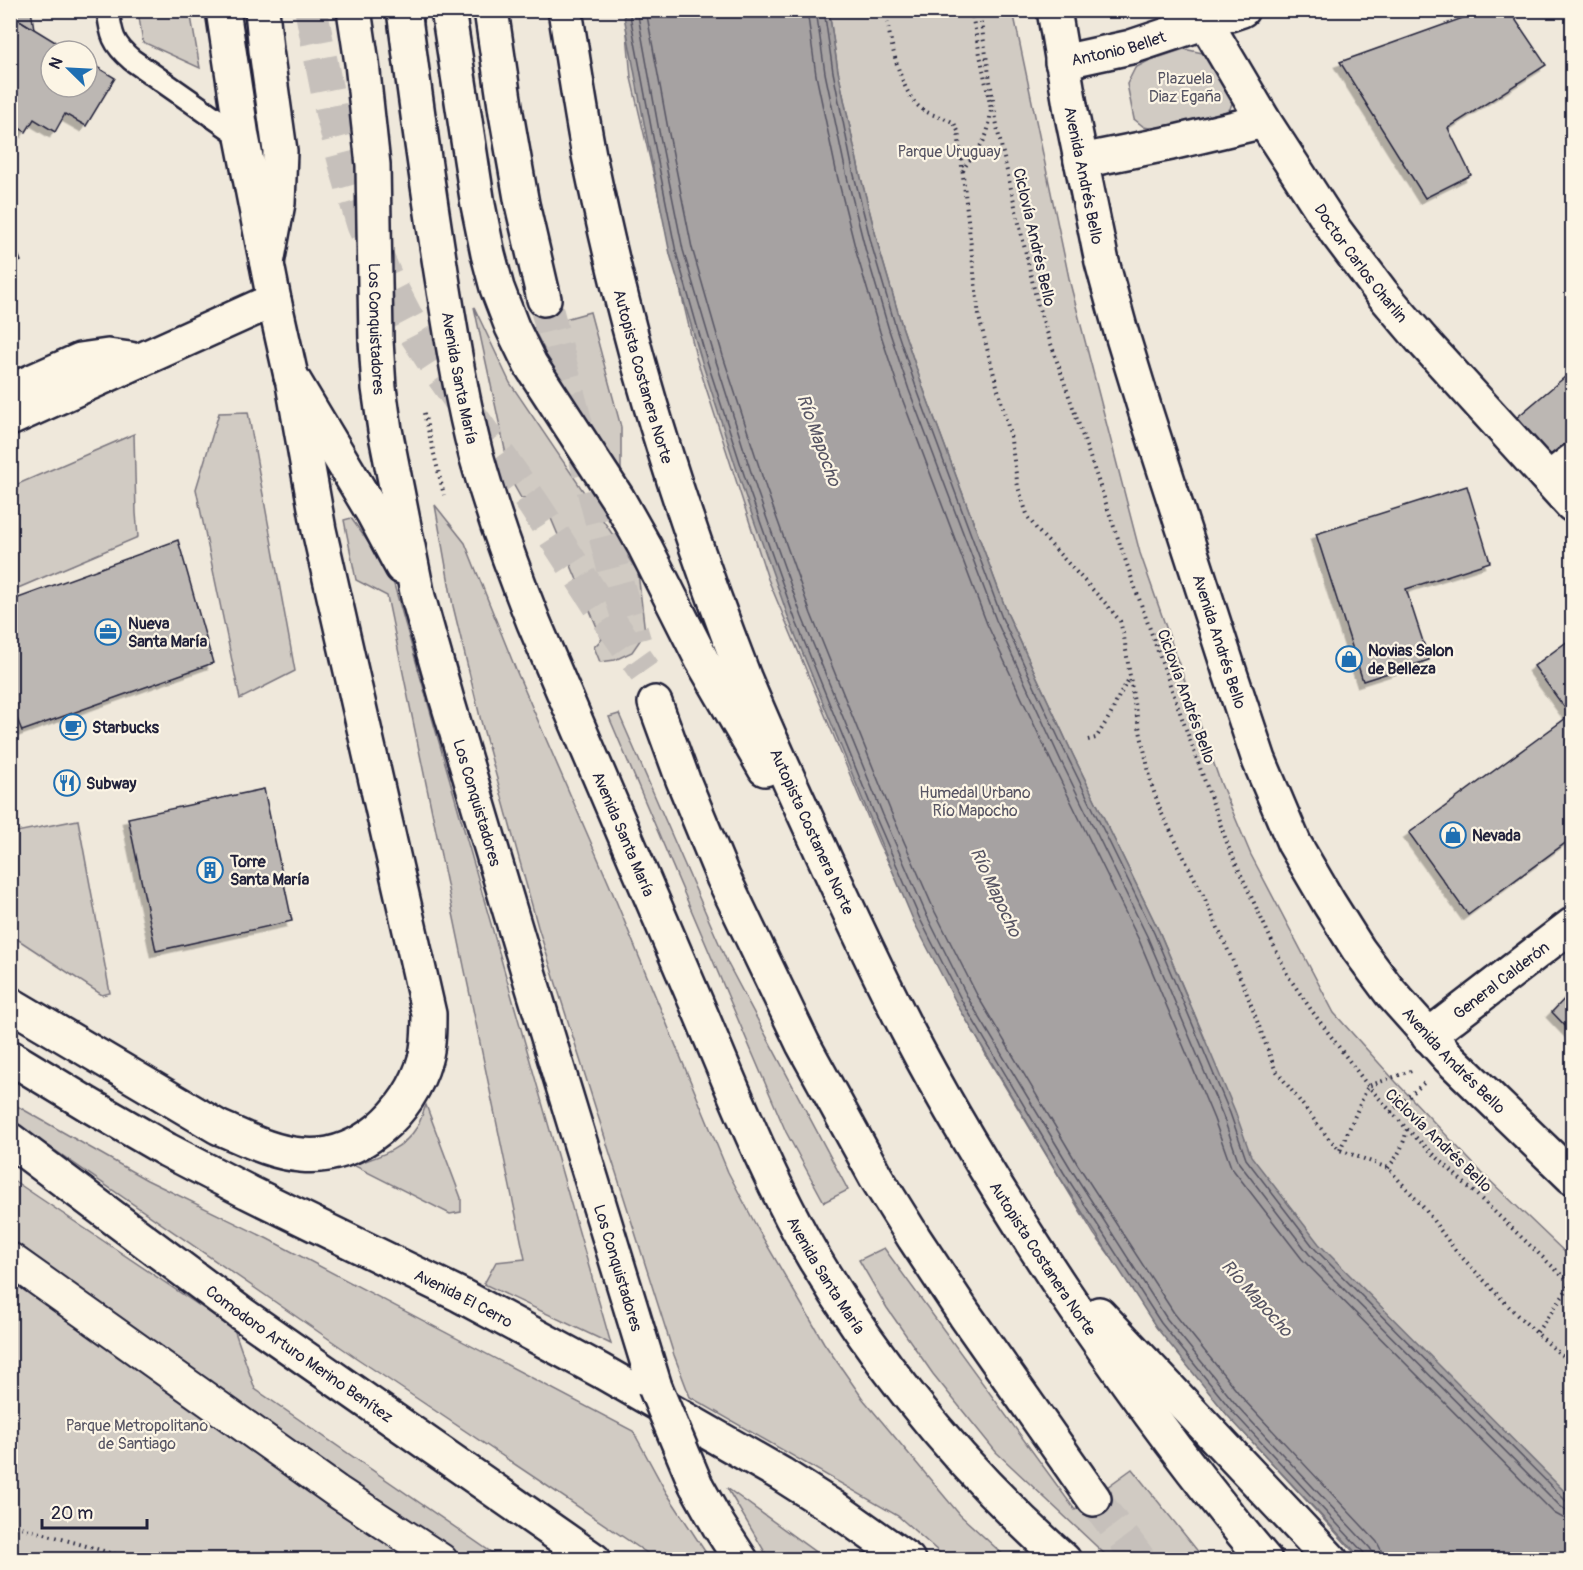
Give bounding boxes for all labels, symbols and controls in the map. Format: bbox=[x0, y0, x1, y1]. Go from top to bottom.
street label: Antonio Bellet bbox=[1069, 27, 1169, 71]
north arrow bbox=[39, 39, 99, 99]
text: N bbox=[45, 54, 68, 72]
park label: Plazuela Diaz Egaña bbox=[1149, 69, 1221, 107]
street label: Avenida Andrés Bello bbox=[1059, 105, 1107, 247]
park label: Parque Uruguay bbox=[898, 142, 1001, 162]
street label: Ciclovía Andrés Bello bbox=[1008, 166, 1060, 309]
street label: Doctor Carlos Charlin bbox=[1309, 200, 1411, 327]
street label: Los Conquistadores bbox=[364, 263, 389, 396]
street label: Autopista Costanera Norte bbox=[609, 287, 677, 466]
street label: Avenida Santa María bbox=[437, 310, 482, 446]
water label: Río Mapocho bbox=[791, 391, 846, 490]
street label: Avenida Andrés Bello bbox=[1188, 572, 1250, 712]
place label: Nueva Santa María bbox=[128, 614, 208, 652]
office icon: Nueva Santa María bbox=[93, 617, 123, 647]
street label: Ciclovía Andrés Bello bbox=[1153, 627, 1220, 766]
place label: Novias Salon de Belleza bbox=[1368, 641, 1454, 679]
shop icon: Novias Salon de Belleza bbox=[1334, 644, 1364, 674]
cafe icon: Starbucks bbox=[58, 712, 88, 742]
place label: Starbucks bbox=[92, 718, 160, 738]
street label: Los Conquistadores bbox=[448, 737, 505, 869]
street label: Autopista Costanera Norte bbox=[765, 746, 858, 918]
restaurant icon: Subway bbox=[52, 768, 82, 798]
street label: Avenida Santa María bbox=[587, 769, 658, 900]
place label: Subway bbox=[86, 774, 136, 794]
park label: Humedal Urbano Río Mapocho bbox=[919, 783, 1031, 821]
shop icon: Nevada bbox=[1438, 820, 1468, 850]
place label: Nevada bbox=[1472, 826, 1521, 846]
water label: Río Mapocho bbox=[965, 844, 1027, 942]
place label: Torre Santa María bbox=[229, 852, 310, 890]
building icon: Torre Santa María bbox=[195, 855, 225, 885]
street label: General Calderón bbox=[1449, 937, 1554, 1024]
street label: Avenida Andrés Bello bbox=[1397, 1004, 1510, 1119]
street label: Ciclovía Andrés Bello bbox=[1381, 1085, 1496, 1197]
street label: Autopista Costanera Norte bbox=[985, 1178, 1100, 1340]
street label: Los Conquistadores bbox=[589, 1202, 646, 1334]
street label: Avenida Santa María bbox=[782, 1213, 869, 1338]
water label: Río Mapocho bbox=[1216, 1255, 1298, 1343]
street label: Avenida El Cerro bbox=[411, 1265, 516, 1333]
street label: Comodoro Arturo Merino Benítez bbox=[202, 1281, 397, 1427]
park label: Parque Metropolitano de Santiago bbox=[66, 1416, 209, 1454]
scale bar bbox=[42, 1492, 147, 1530]
text: 20 m bbox=[51, 1502, 93, 1525]

